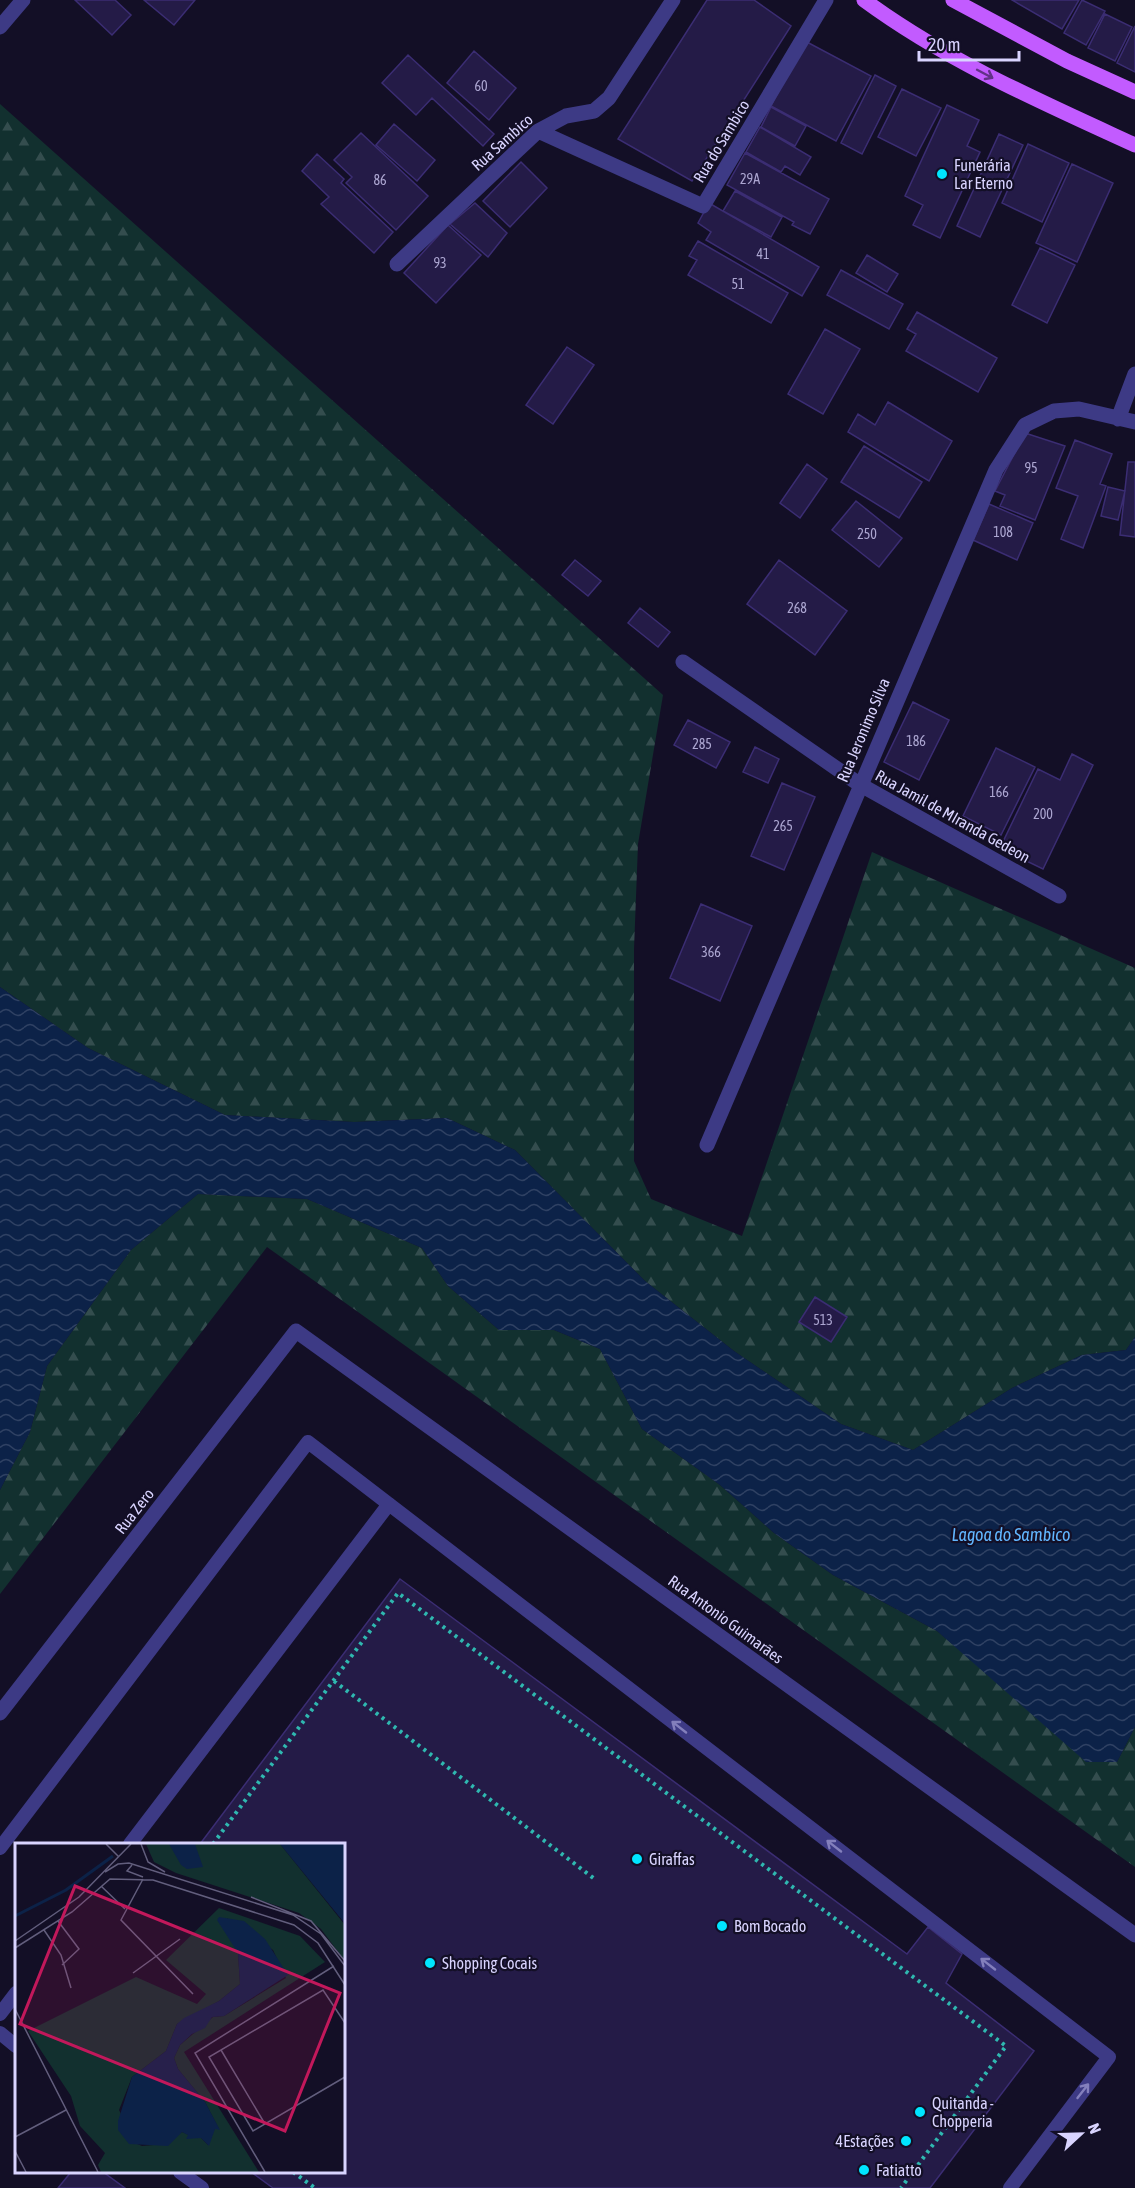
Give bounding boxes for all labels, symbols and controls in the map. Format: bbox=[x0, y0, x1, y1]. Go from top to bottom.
scale bar bbox=[919, 24, 1020, 62]
text: 20 m bbox=[928, 34, 960, 55]
one-way arrow bbox=[976, 68, 993, 80]
house number: 60 bbox=[474, 78, 488, 94]
street label: Rua do Sambico bbox=[689, 96, 753, 186]
street label: Rua Sambico bbox=[468, 110, 536, 174]
place label: Funerária Lar Eterno bbox=[954, 156, 1013, 192]
marker: Funerária Lar Eterno bbox=[935, 167, 949, 181]
house number: 29A bbox=[740, 171, 760, 187]
house number: 86 bbox=[373, 172, 387, 188]
house number: 41 bbox=[756, 246, 770, 262]
house number: 93 bbox=[433, 255, 447, 271]
house number: 51 bbox=[731, 276, 745, 292]
house number: 95 bbox=[1024, 460, 1038, 476]
house number: 108 bbox=[993, 524, 1013, 540]
house number: 250 bbox=[857, 526, 877, 542]
house number: 268 bbox=[787, 600, 807, 616]
street label: Rua Jeronimo Silva bbox=[833, 675, 893, 785]
house number: 186 bbox=[906, 733, 926, 749]
house number: 285 bbox=[692, 736, 712, 752]
street label: Rua Jamil de MIranda Gedeon bbox=[873, 766, 1033, 866]
house number: 166 bbox=[989, 784, 1009, 800]
house number: 200 bbox=[1033, 806, 1053, 822]
house number: 265 bbox=[773, 818, 793, 834]
house number: 366 bbox=[701, 944, 721, 960]
house number: 513 bbox=[813, 1312, 833, 1328]
street label: Rua Zero bbox=[111, 1485, 157, 1537]
water label: Lagoa do Sambico bbox=[952, 1524, 1070, 1545]
street label: Rua Antonio Guimarães bbox=[665, 1571, 787, 1667]
one-way arrow bbox=[671, 1720, 687, 1733]
one-way arrow bbox=[826, 1839, 842, 1852]
inset map bbox=[15, 1843, 345, 2173]
place label: Giraffas bbox=[649, 1850, 695, 1868]
marker: Giraffas bbox=[630, 1852, 644, 1866]
place label: Bom Bocado bbox=[734, 1917, 806, 1935]
marker: Bom Bocado bbox=[715, 1919, 729, 1933]
place label: Shopping Cocais bbox=[442, 1954, 537, 1973]
marker: Shopping Cocais bbox=[423, 1956, 437, 1970]
one-way arrow bbox=[981, 1958, 997, 1971]
one-way arrow bbox=[1076, 2083, 1089, 2099]
place label: Quitanda - Chopperia bbox=[932, 2094, 994, 2131]
north arrow bbox=[1051, 2104, 1111, 2164]
marker: Quitanda - Chopperia bbox=[913, 2105, 927, 2119]
text: N bbox=[1085, 2121, 1105, 2136]
place label: 4Estações bbox=[836, 2132, 894, 2151]
marker: 4Estações bbox=[899, 2134, 913, 2148]
place label: Fatiatto bbox=[876, 2161, 922, 2179]
marker: Fatiatto bbox=[857, 2163, 871, 2177]

